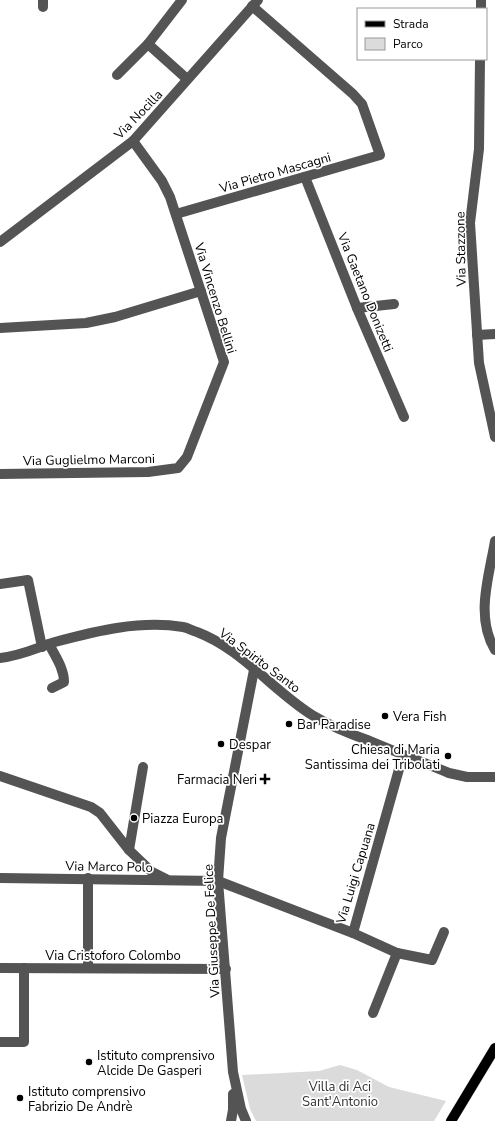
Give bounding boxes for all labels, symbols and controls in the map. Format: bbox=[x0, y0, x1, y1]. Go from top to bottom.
legend bbox=[357, 8, 487, 60]
text: Strada bbox=[393, 16, 429, 32]
text: Parco bbox=[393, 36, 423, 52]
street label: Via Nocilla bbox=[110, 86, 167, 144]
street label: Via Pietro Mascagni bbox=[216, 148, 333, 198]
street label: Via Stazzone bbox=[451, 211, 471, 288]
street label: Via Gaetano Donizetti bbox=[333, 229, 397, 355]
street label: Via Vincenzo Bellini bbox=[189, 240, 240, 356]
street label: Via Guglielmo Marconi bbox=[22, 450, 155, 470]
street label: Via Spirito Santo bbox=[214, 624, 304, 697]
place label: Vera Fish bbox=[392, 708, 447, 726]
marker: Vera Fish bbox=[380, 711, 390, 721]
place label: Bar Paradise bbox=[297, 716, 371, 734]
marker: Bar Paradise bbox=[284, 719, 294, 729]
place label: Despar bbox=[229, 736, 271, 754]
marker: Despar bbox=[216, 739, 226, 749]
place label: Chiesa di Maria Santissima dei Tribolati bbox=[305, 741, 440, 774]
marker: Chiesa di Maria Santissima dei Tribolati bbox=[443, 751, 453, 761]
place label: Farmacia Neri bbox=[177, 771, 257, 789]
marker: Farmacia Neri bbox=[260, 774, 270, 784]
place label: Piazza Europa bbox=[142, 810, 223, 828]
marker: Piazza Europa bbox=[129, 813, 139, 823]
street label: Via Luigi Capuana bbox=[332, 821, 380, 927]
street label: Via Marco Polo bbox=[64, 857, 153, 877]
street label: Via Giuseppe De Felice bbox=[200, 864, 225, 999]
street label: Via Cristoforo Colombo bbox=[44, 947, 181, 965]
place label: Istituto comprensivo Alcide De Gasperi bbox=[97, 1047, 215, 1080]
marker: Istituto comprensivo Alcide De Gasperi bbox=[84, 1057, 94, 1067]
park label: Villa di Aci Sant'Antonio bbox=[302, 1078, 378, 1111]
place label: Istituto comprensivo Fabrizio De Andrè bbox=[28, 1083, 146, 1116]
marker: Istituto comprensivo Fabrizio De Andrè bbox=[15, 1093, 25, 1103]

